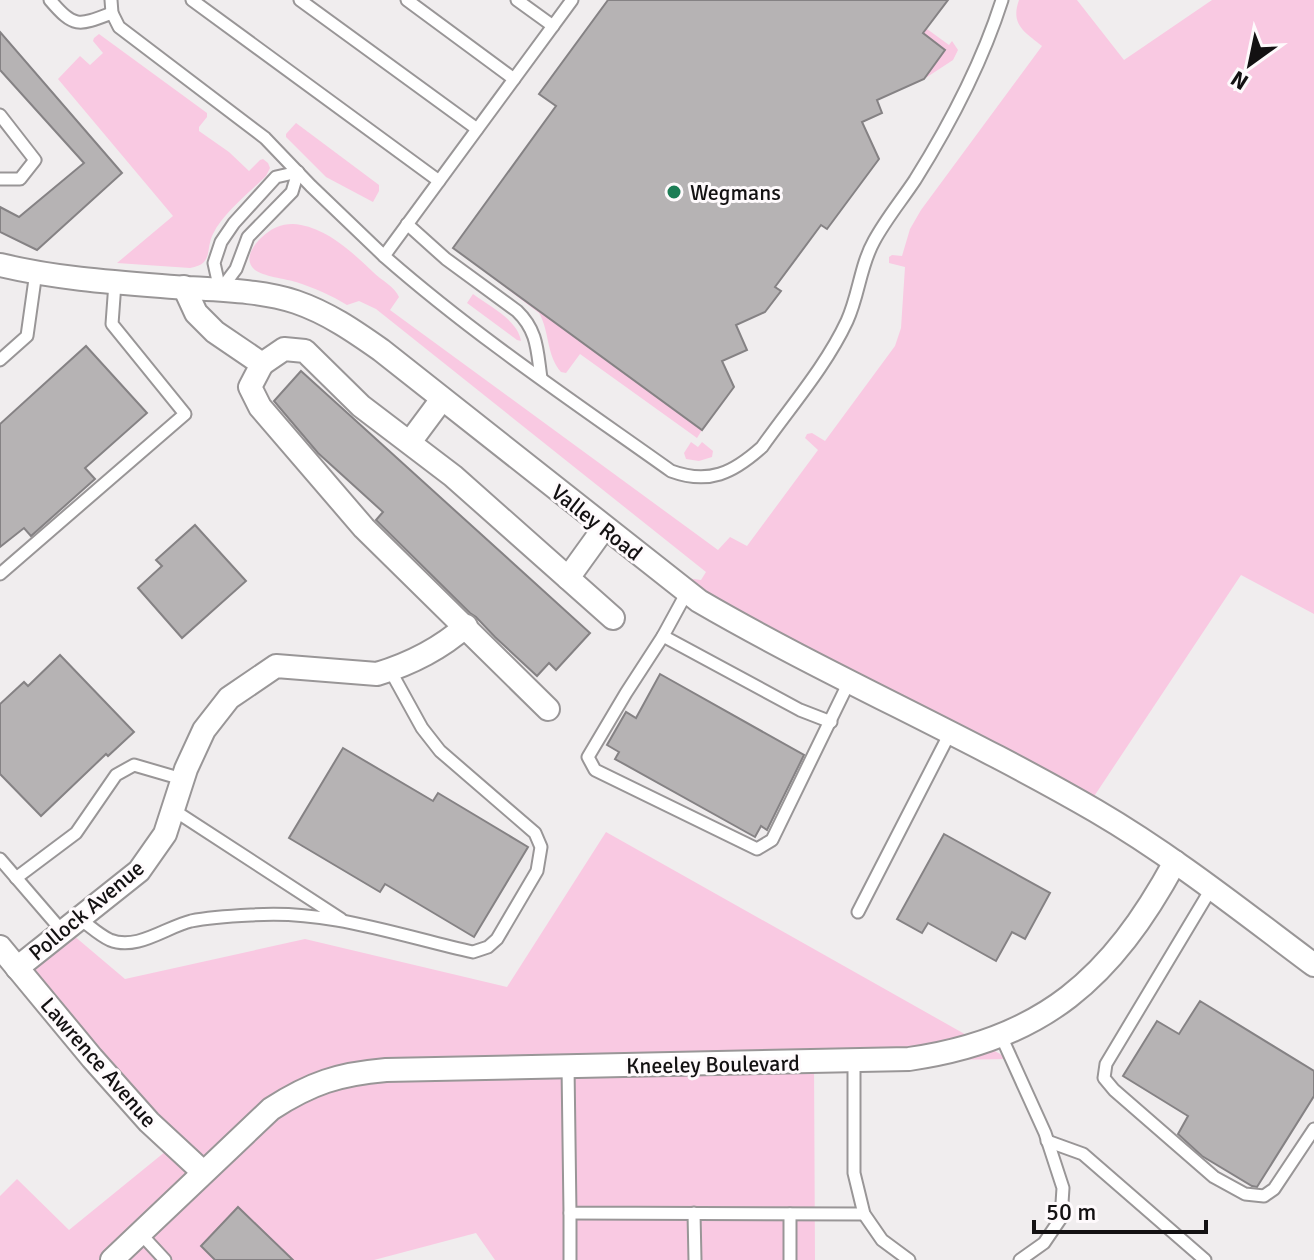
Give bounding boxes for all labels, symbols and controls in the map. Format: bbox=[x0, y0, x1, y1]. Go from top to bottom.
north arrow bbox=[1210, 24, 1290, 104]
text: N bbox=[1226, 65, 1253, 96]
place label: Wegmans bbox=[690, 179, 781, 206]
marker: Wegmans bbox=[665, 183, 683, 201]
street label: Valley Road bbox=[546, 478, 648, 566]
street label: Pollock Avenue bbox=[23, 854, 149, 966]
street label: Lawrence Avenue bbox=[35, 992, 163, 1133]
street label: Kneeley Boulevard bbox=[626, 1049, 800, 1080]
scale bar bbox=[1034, 1184, 1206, 1234]
text: 50 m bbox=[1046, 1197, 1096, 1227]

